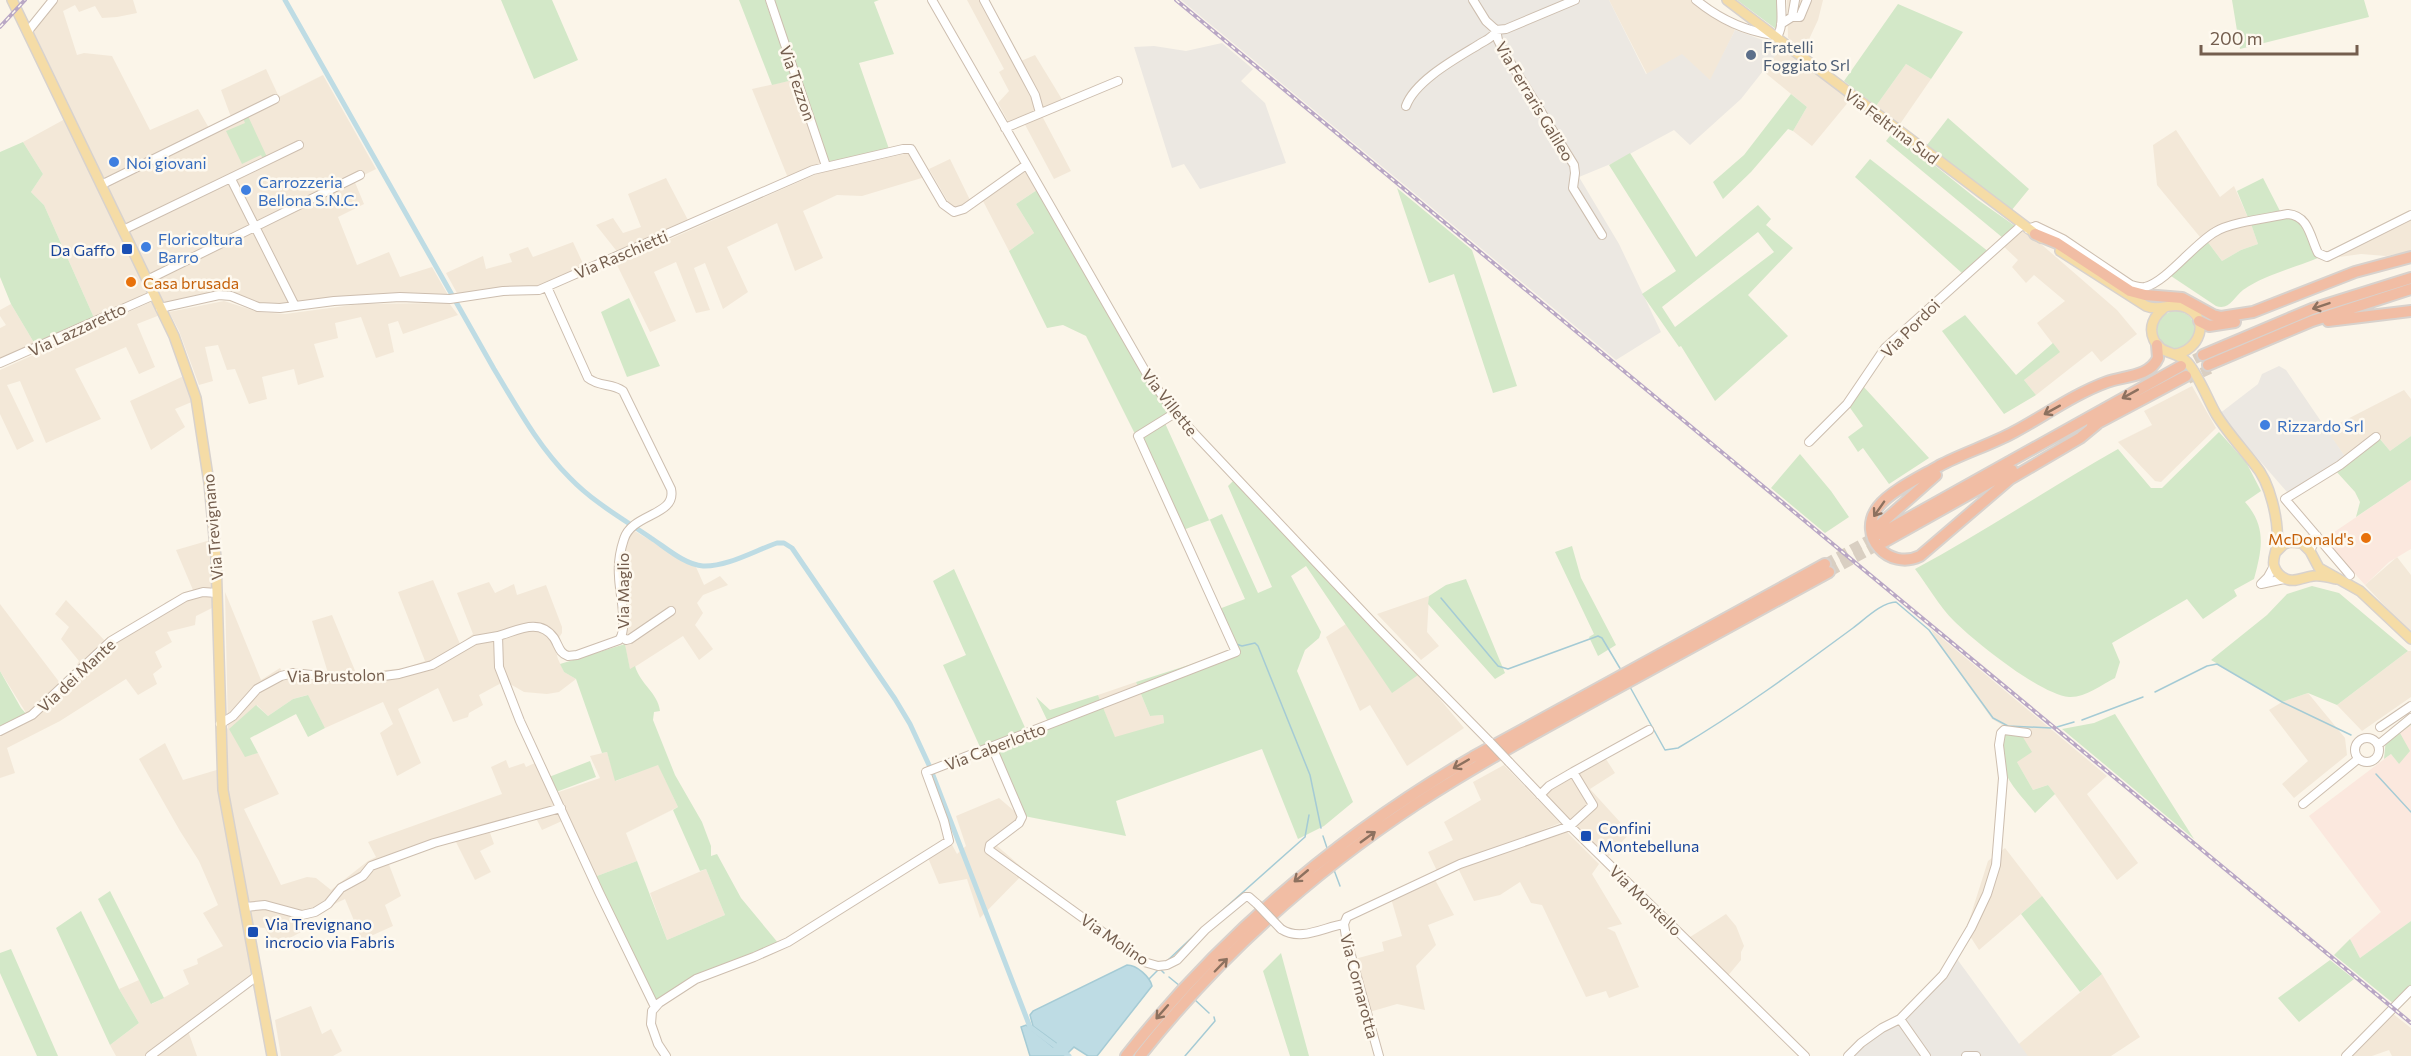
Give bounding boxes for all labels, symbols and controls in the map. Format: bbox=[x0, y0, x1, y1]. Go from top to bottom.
scale bar bbox=[2201, 18, 2357, 56]
text: 200 m bbox=[2210, 27, 2263, 49]
place label: Fratelli Foggiato Srl bbox=[1763, 37, 1850, 74]
street label: Via Ferraris Galileo bbox=[1492, 38, 1578, 164]
street label: Via Tezzon bbox=[776, 43, 820, 123]
marker: Fratelli Foggiato Srl bbox=[1744, 48, 1758, 62]
street label: Via Feltrina Sud bbox=[1841, 84, 1943, 168]
place label: Noi giovani bbox=[126, 153, 207, 172]
marker: Noi giovani bbox=[107, 155, 121, 169]
place label: Carrozzeria Bellona S.N.C. bbox=[258, 172, 358, 209]
marker: Carrozzeria Bellona S.N.C. bbox=[239, 183, 253, 197]
street label: Via Raschietti bbox=[571, 226, 671, 282]
place label: Floricoltura Barro bbox=[158, 229, 243, 266]
place label: Da Gaffo bbox=[50, 240, 115, 259]
marker: Floricoltura Barro bbox=[139, 240, 153, 254]
marker: Da Gaffo bbox=[120, 242, 134, 256]
place label: Casa brusada bbox=[143, 273, 239, 292]
marker: Casa brusada bbox=[124, 275, 138, 289]
street label: Via Pordoi bbox=[1877, 295, 1943, 361]
street label: Via Lazzaretto bbox=[25, 298, 129, 360]
one-way arrow bbox=[2312, 302, 2331, 313]
street label: Via Villette bbox=[1138, 365, 1202, 439]
one-way arrow bbox=[2122, 388, 2139, 400]
one-way arrow bbox=[2044, 404, 2061, 416]
place label: Rizzardo Srl bbox=[2277, 416, 2364, 435]
marker: Rizzardo Srl bbox=[2258, 418, 2272, 432]
street label: Via Trevignano bbox=[198, 473, 226, 581]
one-way arrow bbox=[1872, 500, 1885, 517]
place label: McDonald's bbox=[2268, 529, 2354, 548]
marker: McDonald's bbox=[2359, 531, 2373, 545]
street label: Via Maglio bbox=[613, 553, 632, 629]
street label: Via dei Mante bbox=[33, 634, 119, 716]
street label: Via Brustolon bbox=[287, 665, 385, 685]
street label: Via Caberlotto bbox=[942, 718, 1048, 774]
one-way arrow bbox=[1453, 759, 1470, 771]
place label: Confini Montebelluna bbox=[1598, 818, 1699, 855]
marker: Confini Montebelluna bbox=[1579, 829, 1593, 843]
one-way arrow bbox=[1360, 831, 1376, 844]
street label: Via Montello bbox=[1606, 861, 1686, 939]
one-way arrow bbox=[1294, 869, 1309, 883]
street label: Via Molino bbox=[1077, 909, 1153, 969]
place label: Via Trevignano incrocio via Fabris bbox=[265, 914, 395, 951]
marker: Via Trevignano incrocio via Fabris bbox=[246, 925, 260, 939]
street label: Via Cornarotta bbox=[1337, 931, 1383, 1041]
one-way arrow bbox=[1213, 957, 1228, 972]
one-way arrow bbox=[1155, 1004, 1169, 1019]

